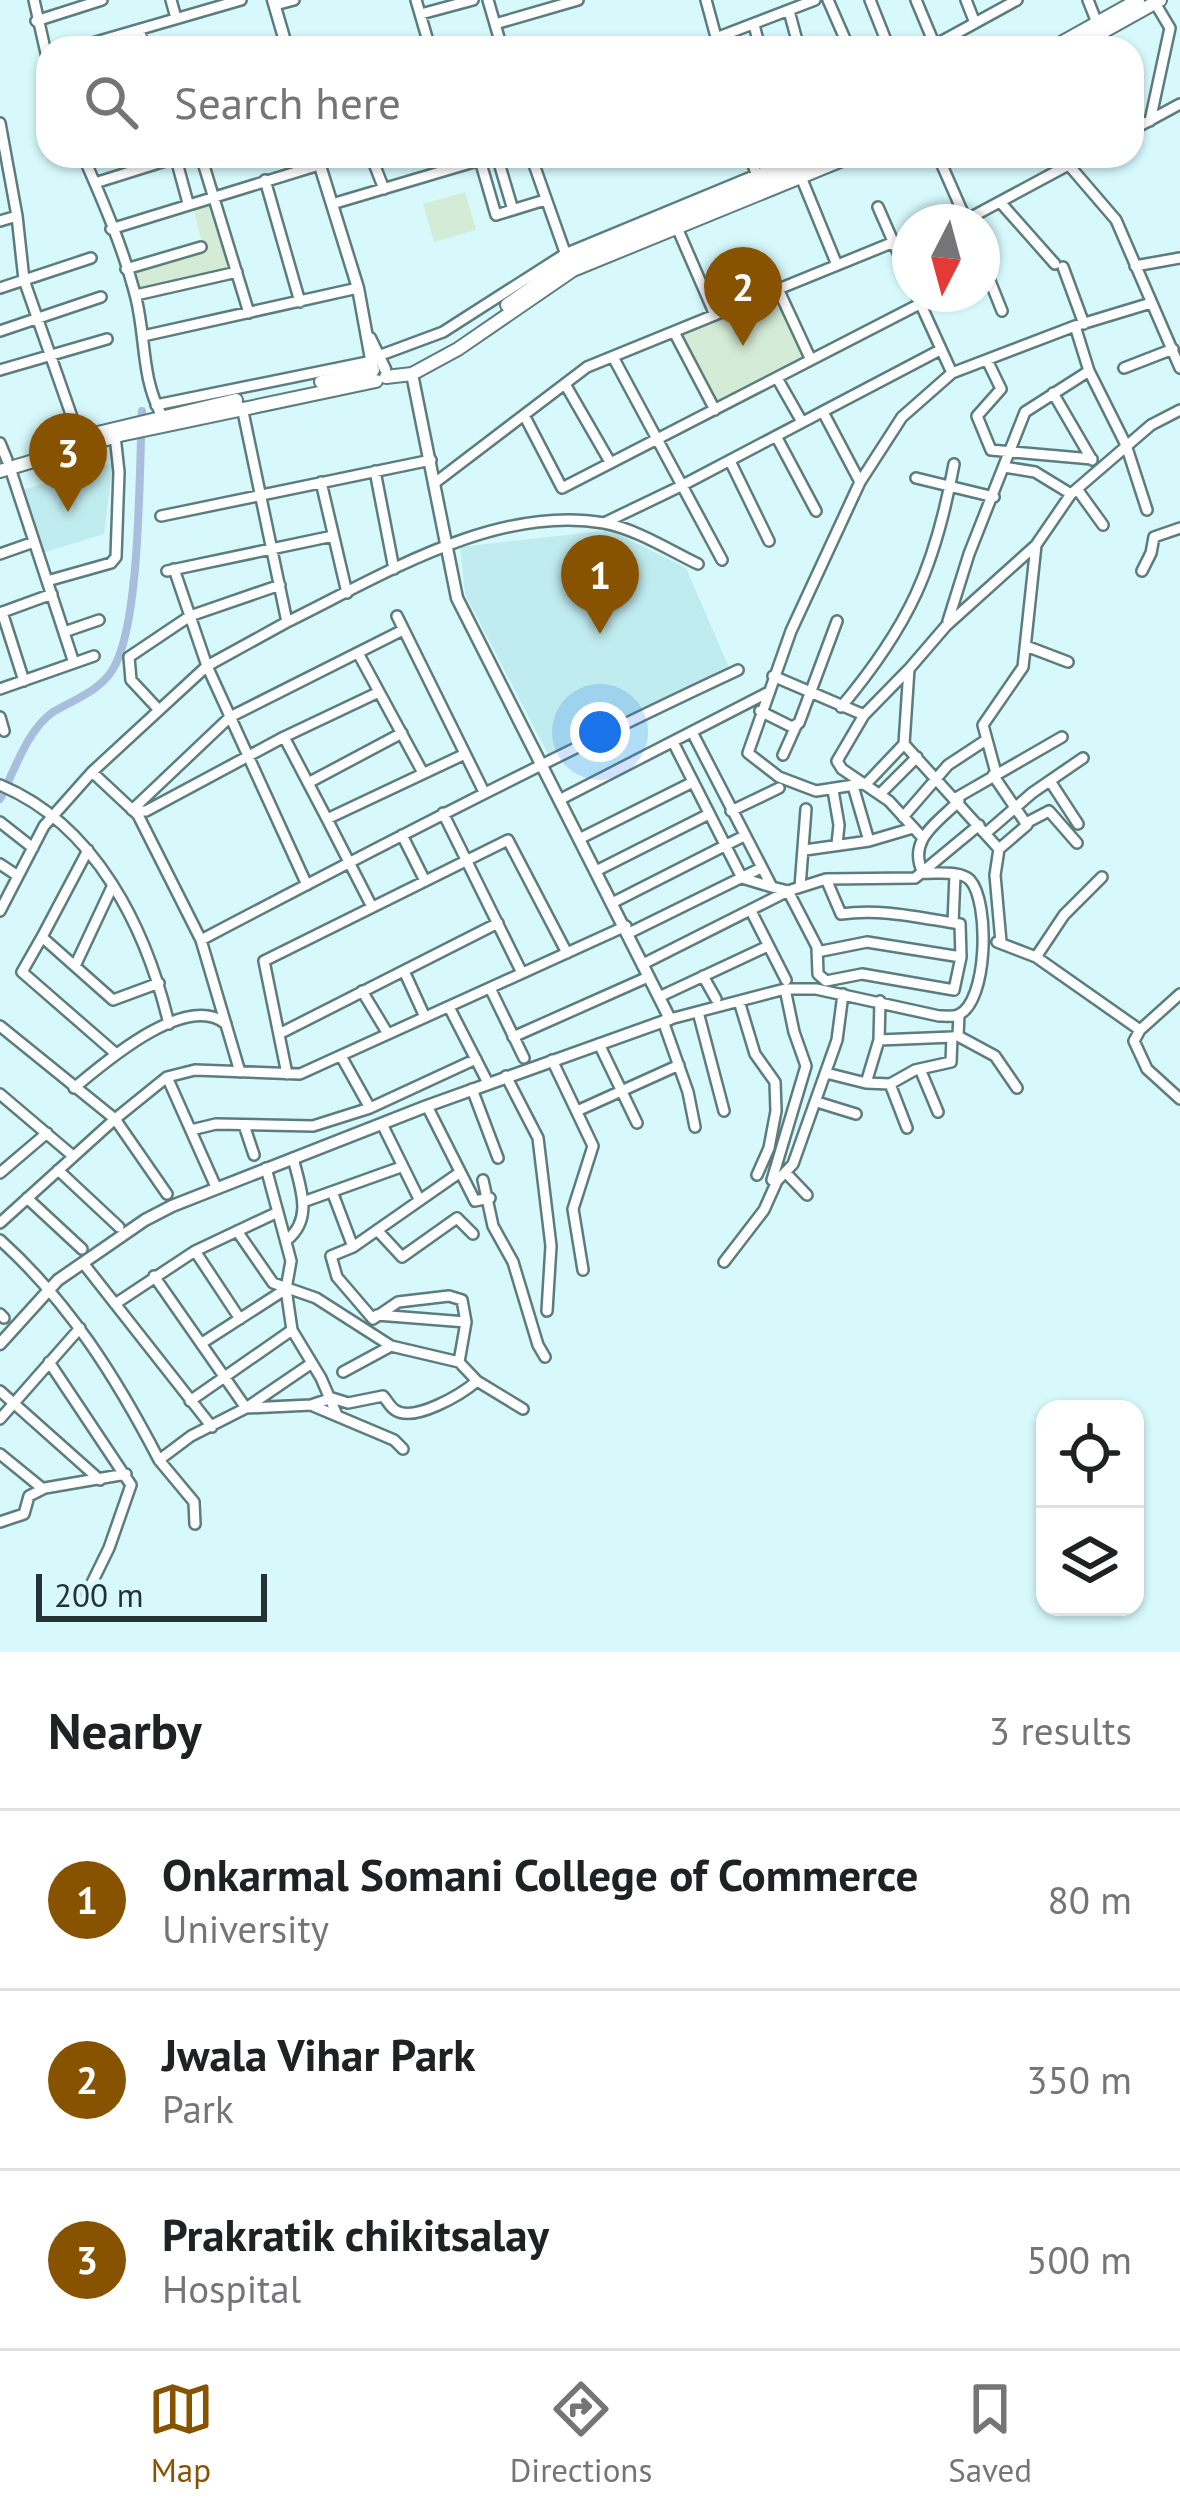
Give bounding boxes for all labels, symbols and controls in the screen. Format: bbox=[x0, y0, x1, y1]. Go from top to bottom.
search box bbox=[36, 36, 1144, 168]
icon: search bbox=[78, 69, 144, 135]
text: Search here bbox=[174, 73, 401, 131]
north arrow bbox=[892, 204, 1000, 312]
pin: 2 bbox=[704, 247, 782, 346]
pin: 3 bbox=[29, 413, 107, 512]
pin: 1 bbox=[561, 535, 639, 634]
your location bbox=[570, 702, 630, 762]
map controls bbox=[1036, 1400, 1144, 1616]
button: locate bbox=[1036, 1400, 1144, 1508]
button: layers bbox=[1036, 1508, 1144, 1616]
scale bar bbox=[36, 1568, 267, 1621]
text: 200 m bbox=[54, 1573, 144, 1616]
text: Nearby bbox=[48, 1697, 202, 1763]
text: 3 results bbox=[989, 1705, 1132, 1756]
text: Onkarmal Somani College of Commerce bbox=[162, 1845, 918, 1903]
text: 1 bbox=[76, 1874, 98, 1925]
text: 80 m bbox=[1047, 1874, 1132, 1925]
text: University bbox=[162, 1903, 329, 1954]
text: Jwala Vihar Park bbox=[162, 2025, 475, 2083]
text: 2 bbox=[76, 2054, 98, 2105]
text: 350 m bbox=[1026, 2054, 1132, 2105]
text: Park bbox=[162, 2083, 234, 2134]
text: Prakratik chikitsalay bbox=[162, 2205, 549, 2263]
text: 3 bbox=[76, 2234, 98, 2285]
text: 500 m bbox=[1026, 2234, 1132, 2285]
text: Hospital bbox=[162, 2263, 301, 2314]
tab: Map bbox=[148, 2376, 214, 2491]
tab: Directions bbox=[510, 2376, 652, 2491]
tab: Saved bbox=[948, 2376, 1032, 2491]

